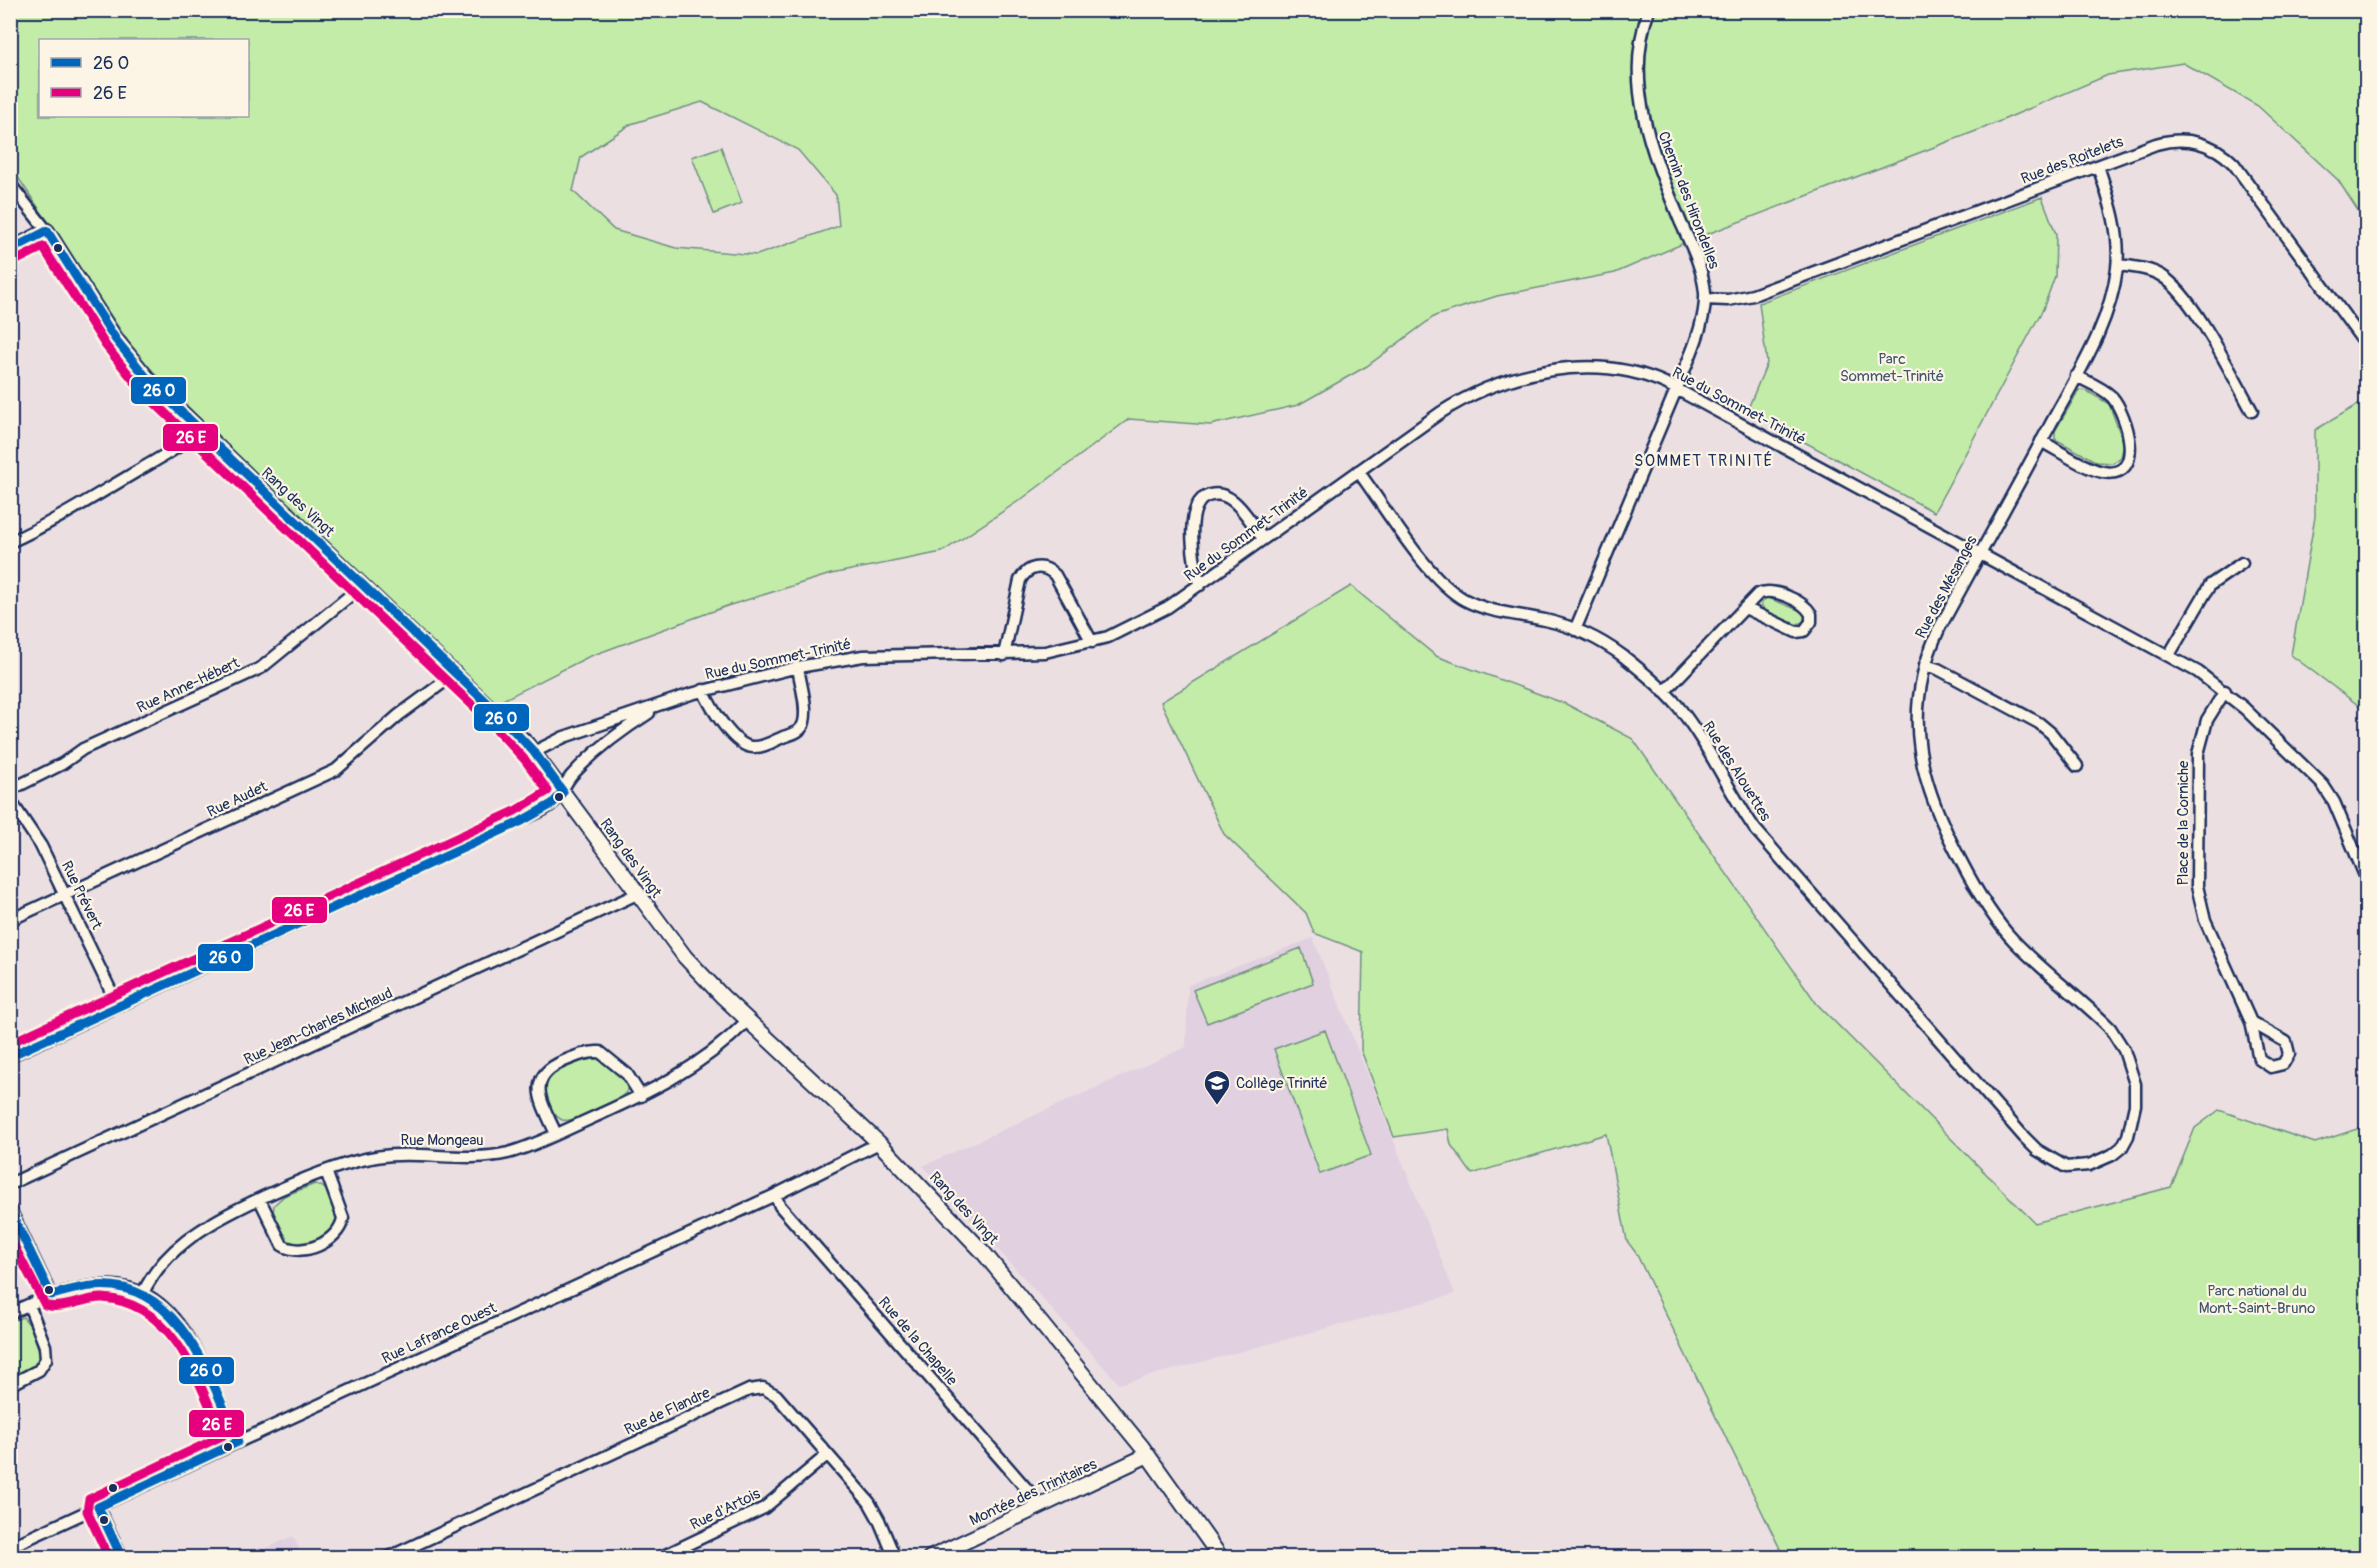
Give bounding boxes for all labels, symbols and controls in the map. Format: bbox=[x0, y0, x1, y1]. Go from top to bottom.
legend bbox=[39, 39, 249, 117]
text: 26 O bbox=[93, 52, 129, 75]
text: 26 E bbox=[93, 82, 127, 105]
street label: Chemin des Hirondelles bbox=[1654, 129, 1724, 272]
street label: Rue des Roitelets bbox=[2018, 132, 2126, 189]
unlabelled marker bbox=[52, 242, 64, 254]
park label: Parc Sommet-Trinité bbox=[1840, 350, 1944, 386]
street label: Rue du Sommet-Trinité bbox=[1669, 363, 1809, 450]
line badge: 26 O bbox=[130, 376, 187, 405]
text: 26 O bbox=[143, 381, 175, 401]
line badge: 26 E bbox=[162, 423, 219, 452]
text: 26 E bbox=[176, 428, 207, 448]
district label: SOMMET TRINITÉ bbox=[1634, 451, 1774, 471]
street label: Rang des Vingt bbox=[257, 464, 339, 542]
street label: Rue du Sommet-Trinité bbox=[1181, 483, 1312, 586]
street label: Rue des Mésanges bbox=[1911, 532, 1982, 642]
street label: Rue du Sommet-Trinité bbox=[703, 635, 853, 684]
street label: Rue Anne-Hébert bbox=[134, 653, 243, 718]
line badge: 26 O bbox=[473, 703, 530, 732]
text: 26 O bbox=[485, 709, 517, 729]
street label: Rue des Alouettes bbox=[1698, 718, 1775, 825]
street label: Place de la Corniche bbox=[2174, 760, 2193, 885]
street label: Rue Audet bbox=[204, 777, 271, 822]
unlabelled marker bbox=[553, 791, 565, 803]
street label: Rang des Vingt bbox=[596, 815, 666, 902]
street label: Rue Prévert bbox=[57, 858, 107, 933]
line badge: 26 E bbox=[271, 896, 328, 924]
text: 26 E bbox=[284, 901, 315, 921]
line badge: 26 O bbox=[197, 943, 254, 972]
text: 26 O bbox=[209, 948, 241, 968]
street label: Rue Jean-Charles Michaud bbox=[241, 984, 396, 1069]
school or university icon: Collège Trinité bbox=[1202, 1068, 1232, 1106]
place label: Collège Trinité bbox=[1236, 1074, 1328, 1093]
street label: Rue Mongeau bbox=[400, 1131, 484, 1150]
street label: Rang des Vingt bbox=[925, 1168, 1003, 1250]
park label: Parc national du Mont-Saint-Bruno bbox=[2199, 1282, 2315, 1318]
unlabelled marker bbox=[43, 1284, 55, 1296]
street label: Rue de la Chapelle bbox=[874, 1293, 962, 1390]
street label: Rue Lafrance Ouest bbox=[379, 1298, 500, 1368]
line badge: 26 O bbox=[178, 1356, 235, 1385]
text: 26 O bbox=[190, 1361, 222, 1381]
street label: Rue de Flandre bbox=[621, 1383, 714, 1440]
line badge: 26 E bbox=[188, 1409, 245, 1438]
text: 26 E bbox=[202, 1415, 233, 1435]
unlabelled marker bbox=[222, 1441, 234, 1453]
street label: Montée des Trinitaires bbox=[967, 1454, 1100, 1530]
unlabelled marker bbox=[107, 1482, 119, 1494]
street label: Rue d'Artois bbox=[687, 1484, 764, 1535]
unlabelled marker bbox=[98, 1514, 110, 1526]

